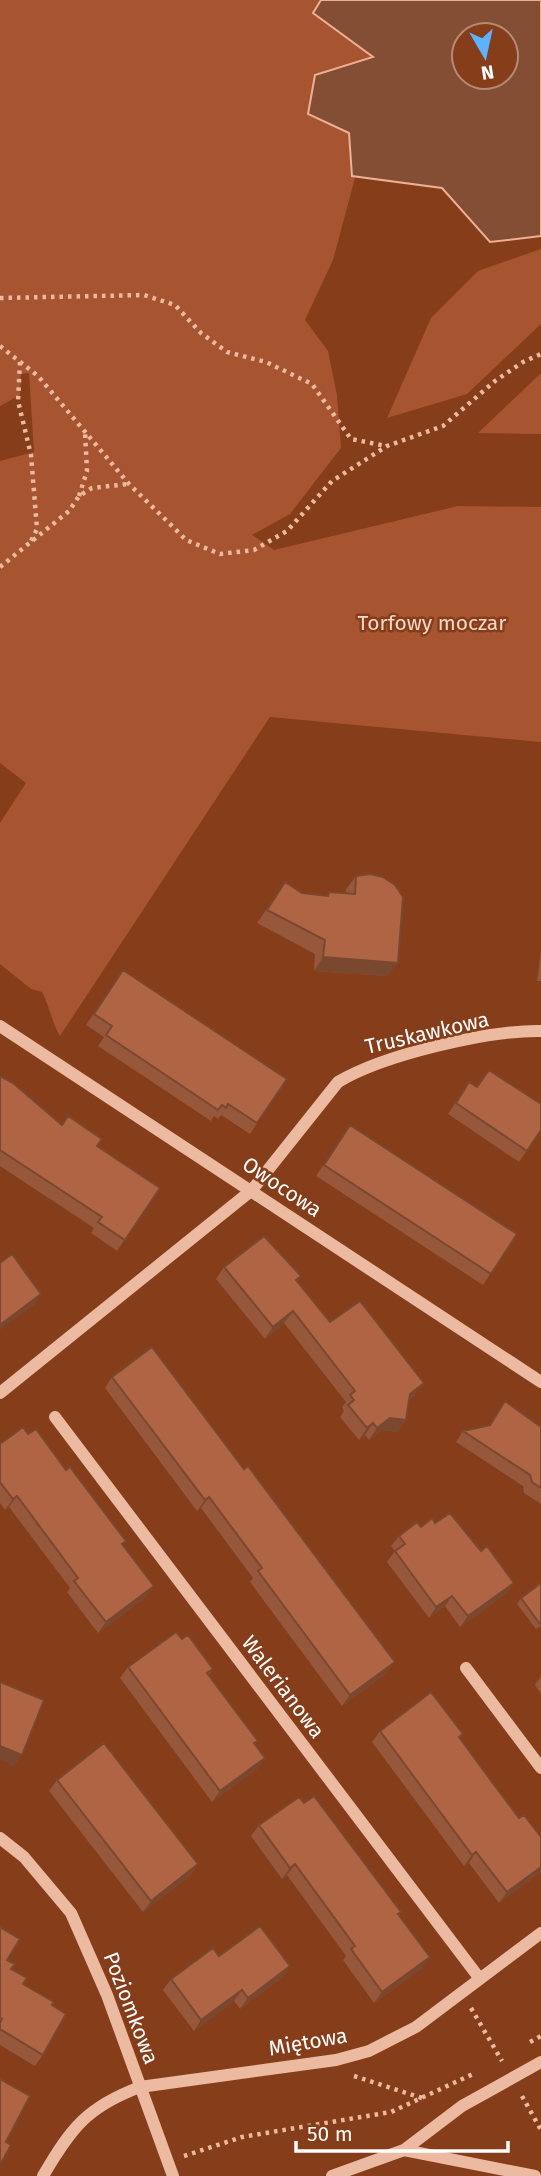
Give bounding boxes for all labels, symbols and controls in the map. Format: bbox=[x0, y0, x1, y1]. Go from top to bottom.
north arrow bbox=[450, 21, 520, 91]
text: N bbox=[480, 60, 496, 85]
park label: Torfowy moczar bbox=[358, 610, 506, 636]
street label: Truskawkowa bbox=[363, 1006, 491, 1060]
street label: Owocowa bbox=[237, 1151, 327, 1223]
street label: Walerianowa bbox=[236, 1631, 330, 1743]
street label: Poziomkowa bbox=[98, 1948, 164, 2068]
street label: Miętowa bbox=[267, 2022, 349, 2062]
scale bar bbox=[296, 2110, 508, 2154]
text: 50 m bbox=[307, 2121, 353, 2147]

